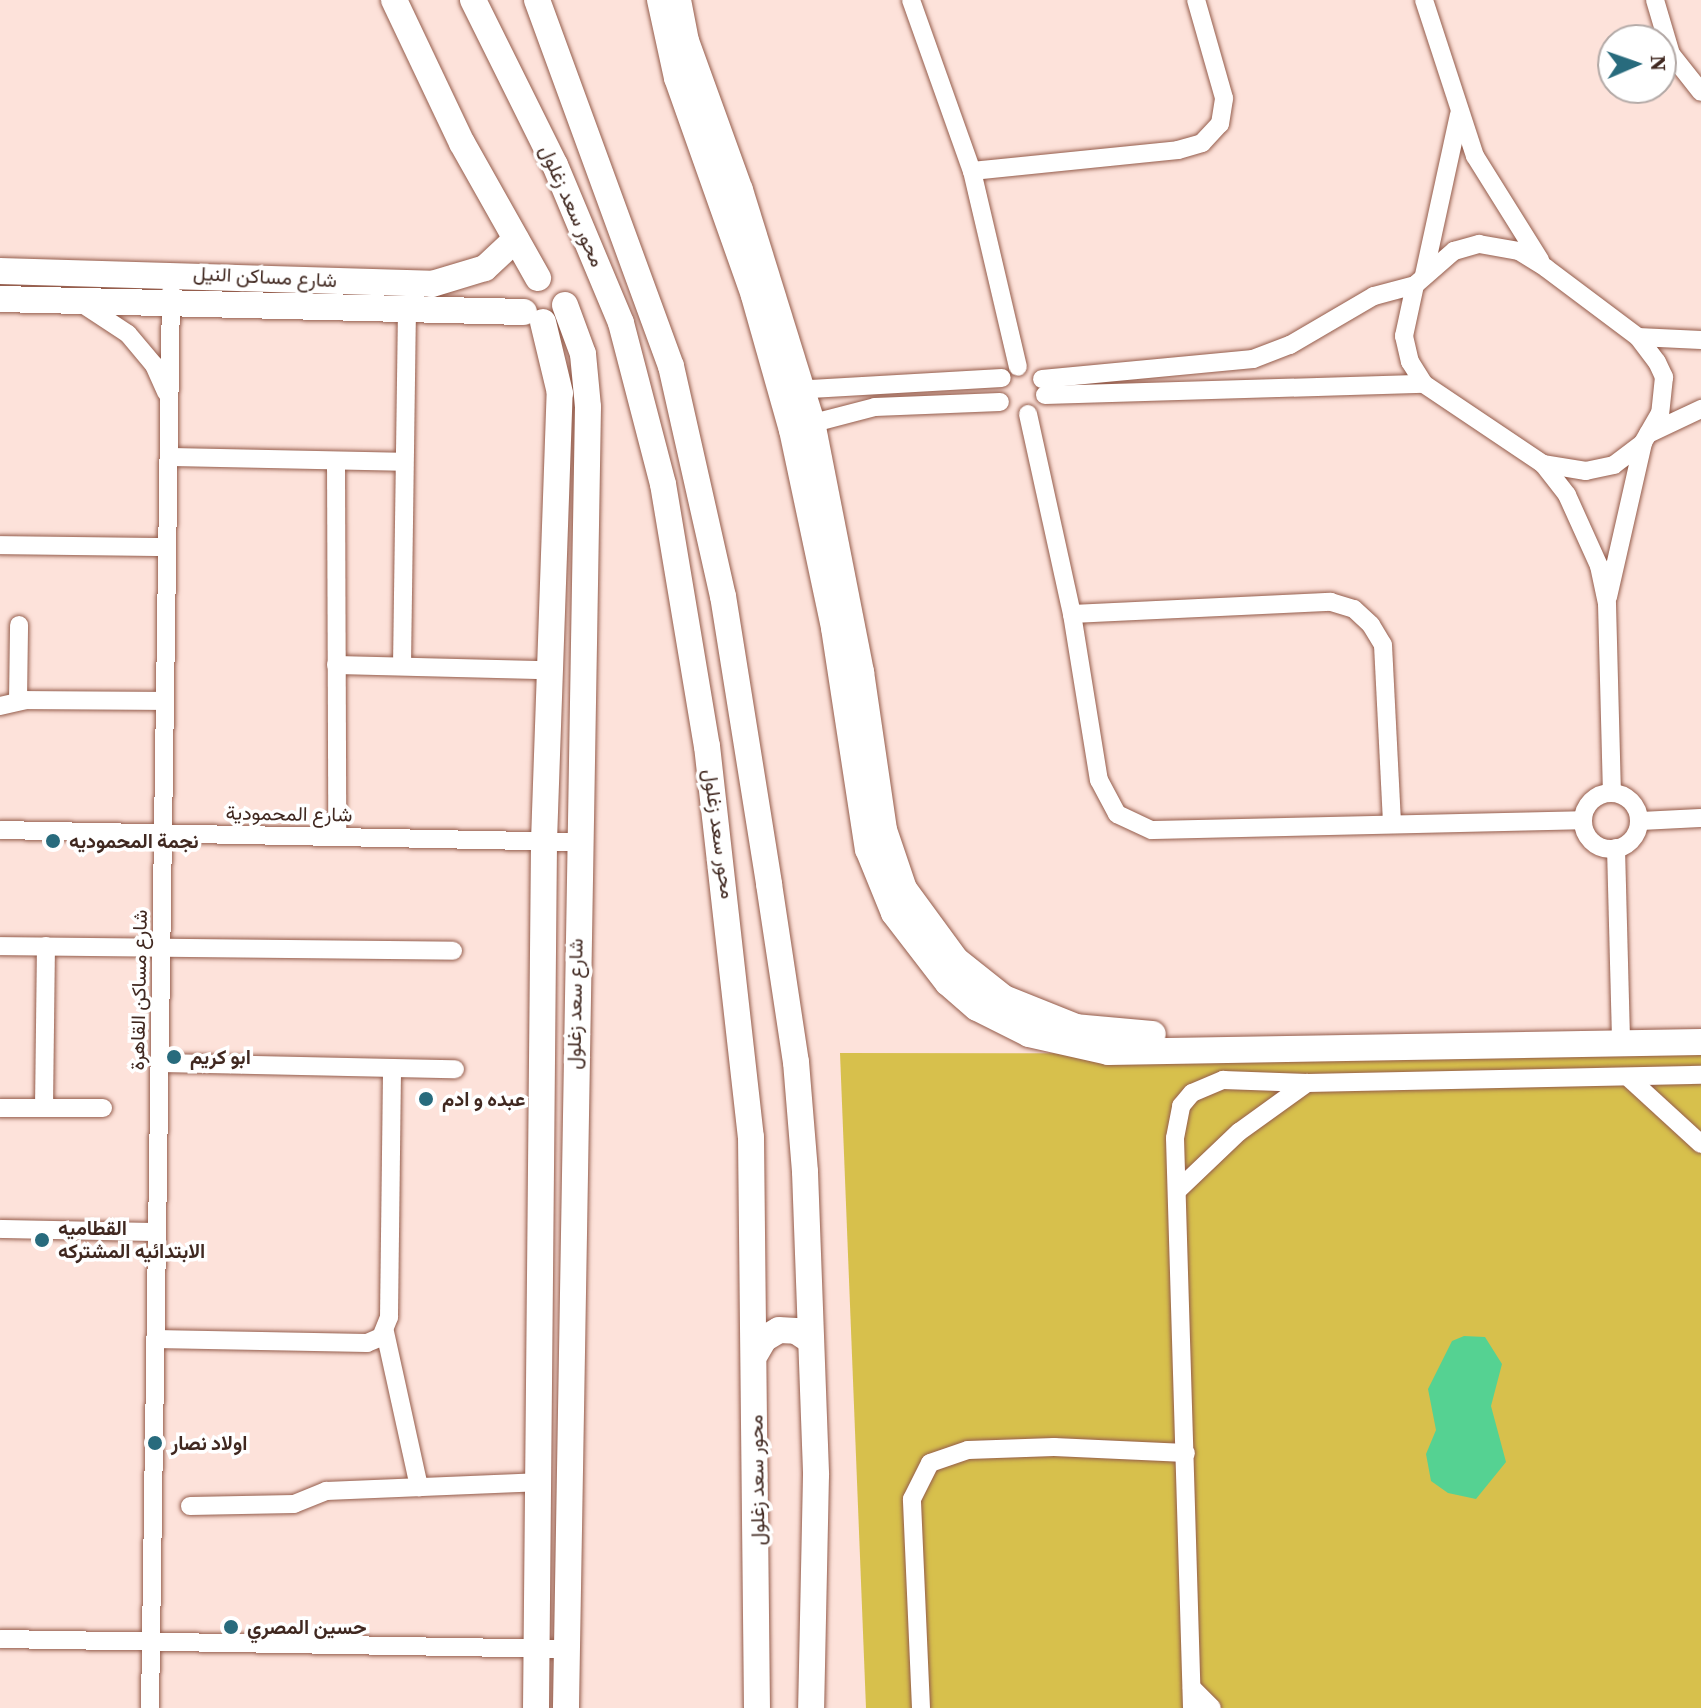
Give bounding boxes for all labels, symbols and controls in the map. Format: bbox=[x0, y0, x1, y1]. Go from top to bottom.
north arrow bbox=[1597, 24, 1677, 104]
text: N bbox=[1644, 55, 1674, 72]
street label: محور سعد زغلول bbox=[534, 141, 610, 271]
street label: شارع مساكن النيل bbox=[192, 261, 338, 293]
street label: محور سعد زغلول bbox=[698, 767, 740, 901]
street label: شارع المحمودية bbox=[225, 801, 353, 827]
place label: نجمة المحموديه bbox=[69, 829, 199, 853]
marker: نجمة المحموديه bbox=[44, 832, 62, 850]
street label: شارع مساكن القاهرة bbox=[126, 910, 152, 1070]
street label: شارع سعد زغلول bbox=[562, 938, 588, 1070]
place label: ابو كريم bbox=[190, 1045, 251, 1069]
marker: ابو كريم bbox=[165, 1048, 183, 1066]
place label: عبده و ادم bbox=[442, 1087, 525, 1111]
marker: عبده و ادم bbox=[417, 1090, 435, 1108]
place label: القطاميه الابتدائيه المشتركه bbox=[58, 1216, 205, 1263]
marker: القطاميه الابتدائيه المشتركه bbox=[33, 1231, 51, 1249]
street label: محور سعد زغلول bbox=[744, 1414, 770, 1546]
place label: اولاد نصار bbox=[171, 1431, 247, 1455]
marker: اولاد نصار bbox=[146, 1434, 164, 1452]
place label: حسين المصري bbox=[247, 1615, 367, 1639]
marker: حسين المصري bbox=[222, 1618, 240, 1636]

